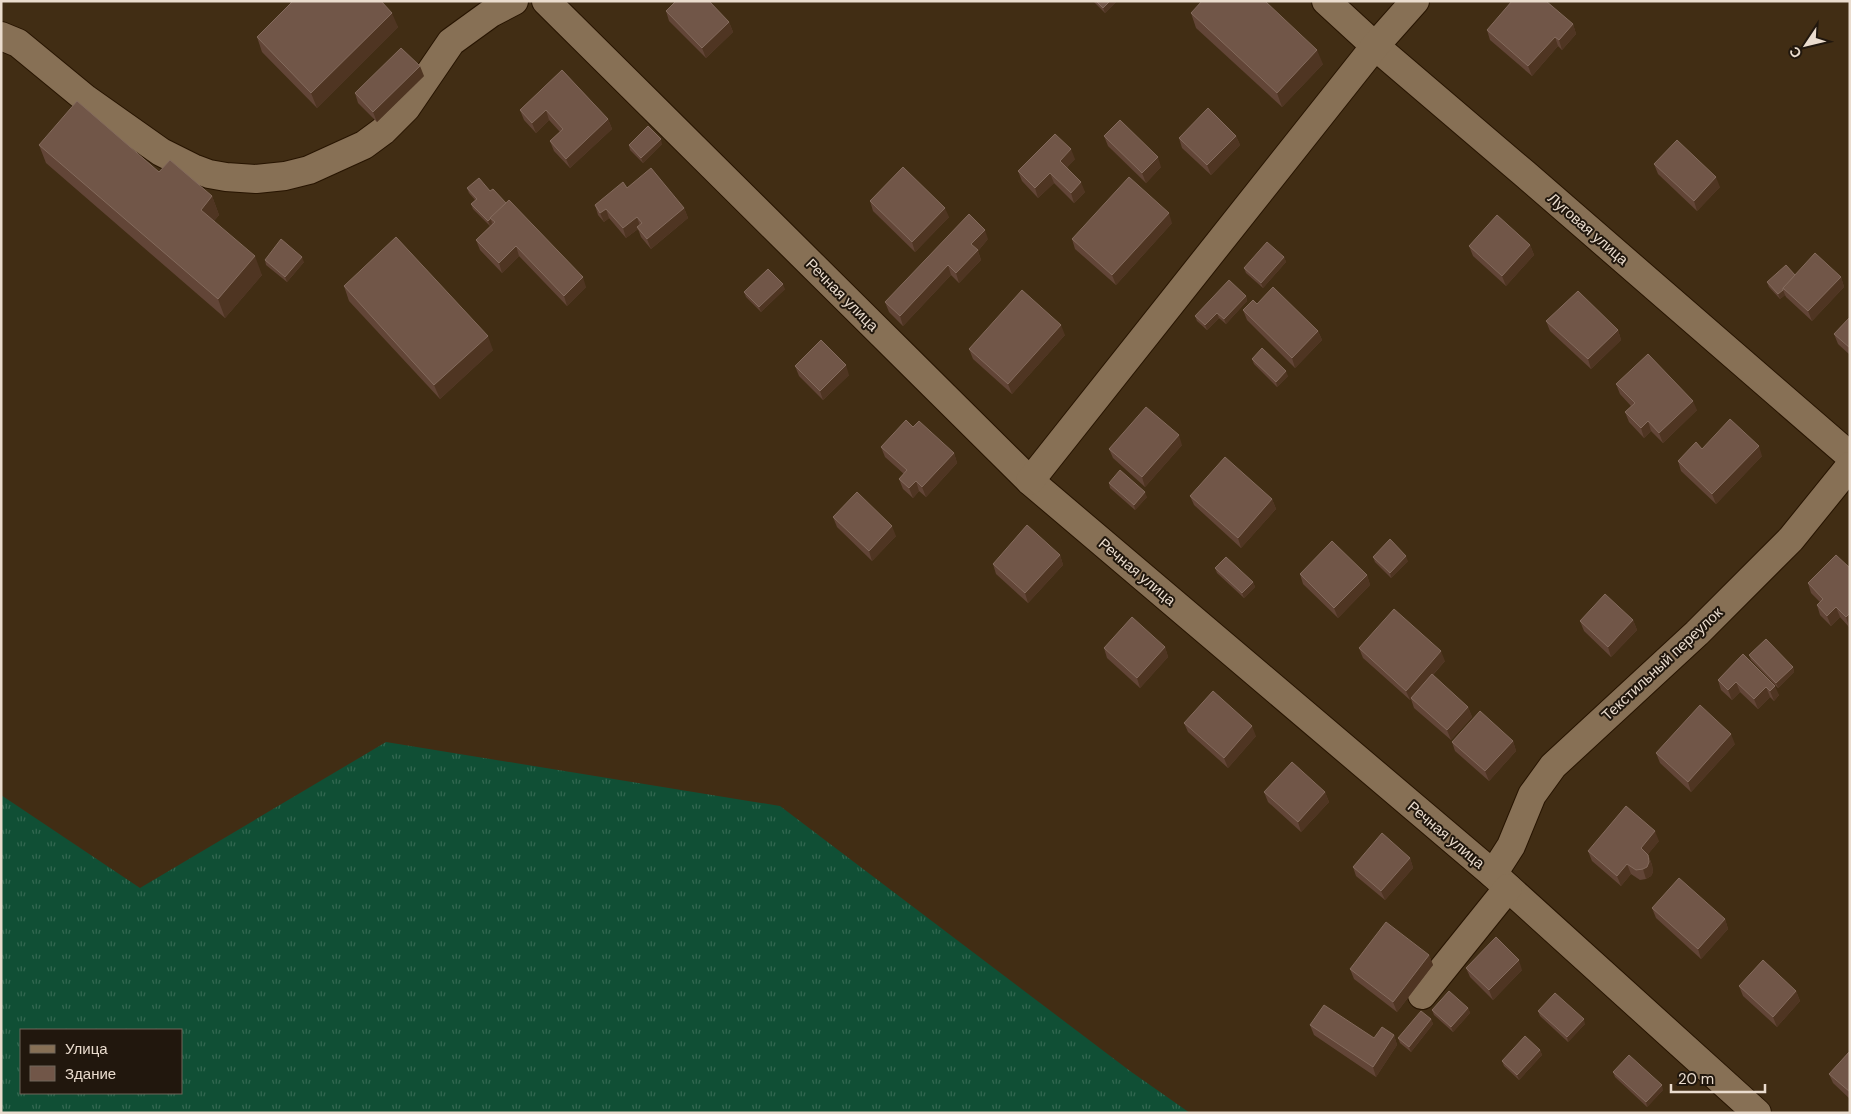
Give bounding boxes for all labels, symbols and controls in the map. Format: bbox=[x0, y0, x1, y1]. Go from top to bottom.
north arrow bbox=[1781, 20, 1831, 70]
text: С bbox=[1785, 43, 1806, 62]
street label: Луговая улица bbox=[1544, 188, 1633, 270]
street label: Речная улица bbox=[801, 254, 883, 336]
street label: Речная улица bbox=[1094, 534, 1180, 611]
street label: Текстильный переулок bbox=[1597, 602, 1727, 725]
street label: Речная улица bbox=[1403, 797, 1489, 874]
legend bbox=[20, 1029, 182, 1094]
text: Улица bbox=[65, 1039, 108, 1059]
scale bar bbox=[1671, 1062, 1765, 1094]
text: Здание bbox=[65, 1064, 116, 1084]
text: 20 m bbox=[1678, 1069, 1714, 1089]

